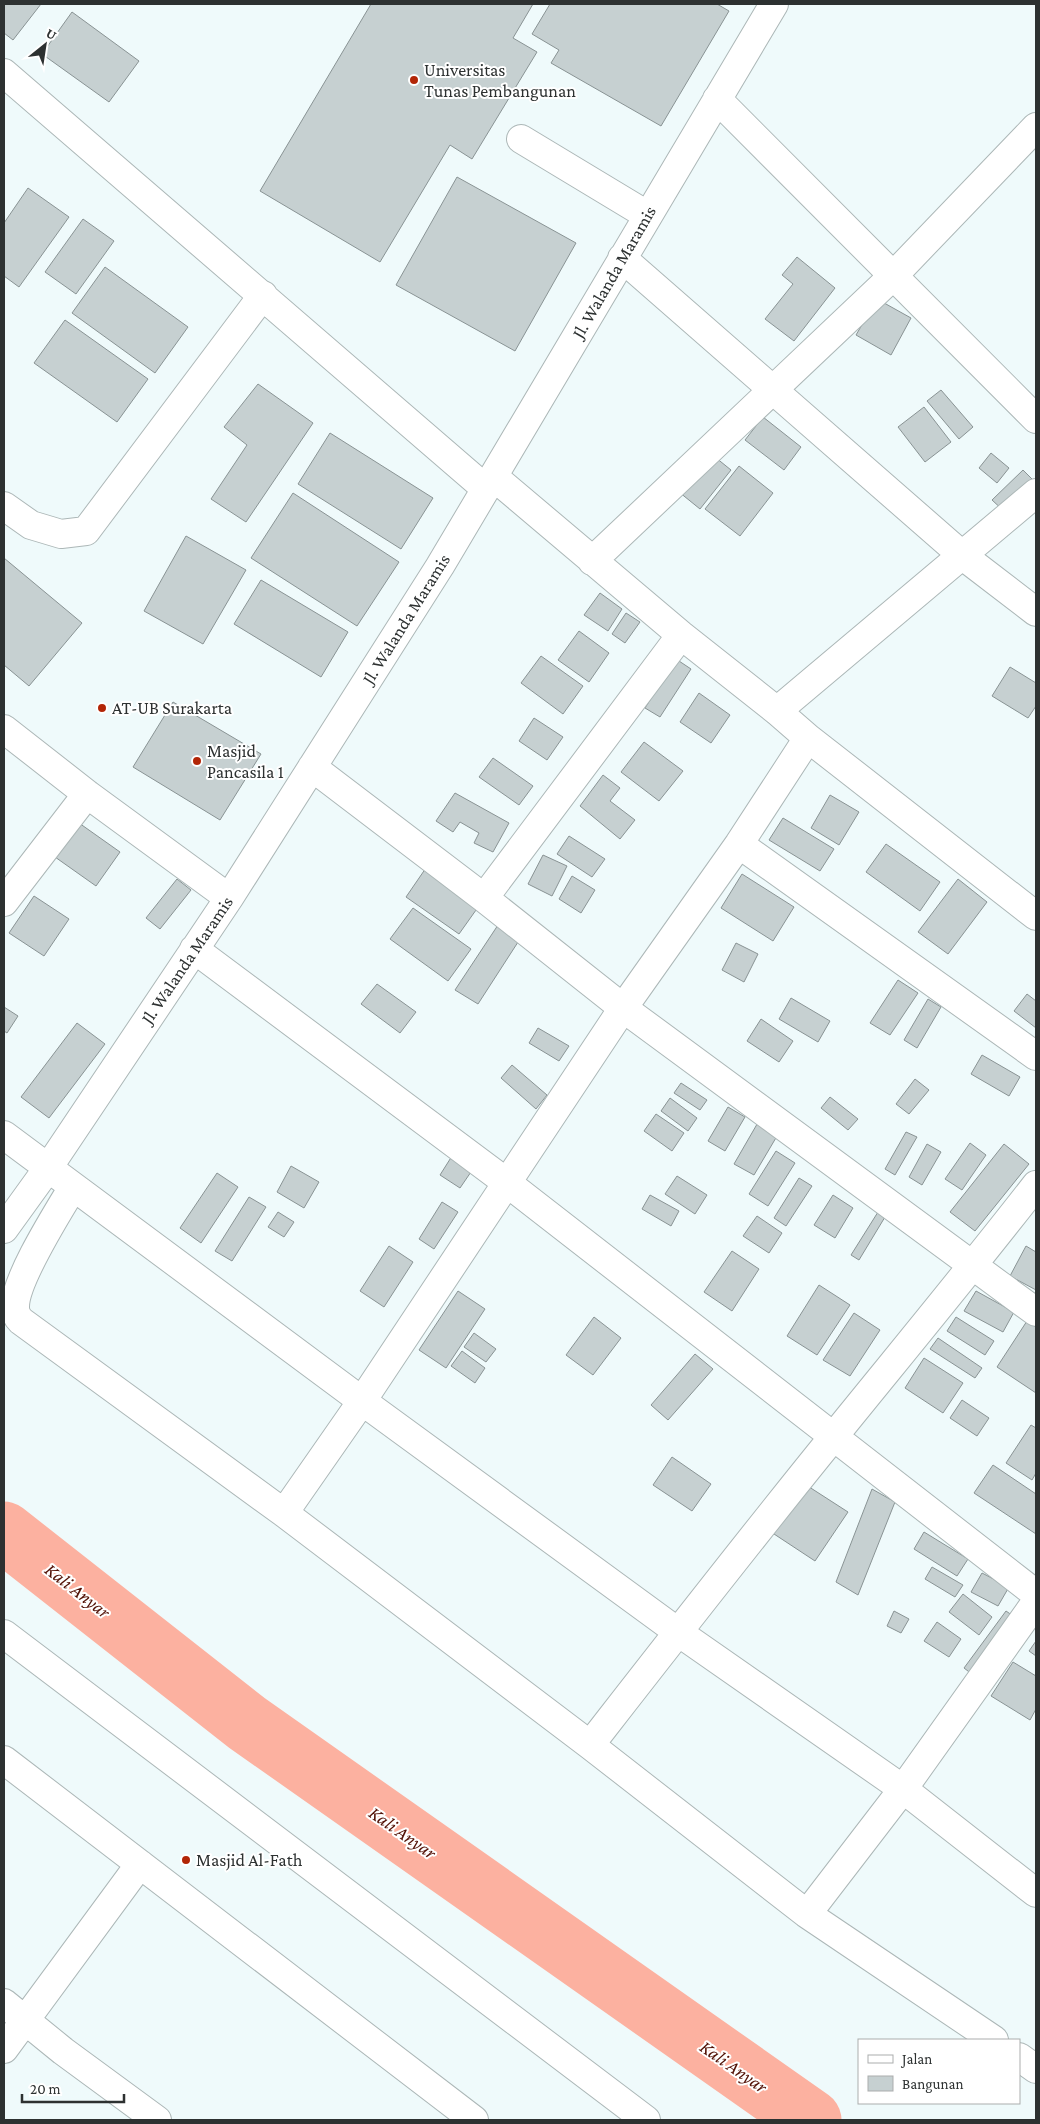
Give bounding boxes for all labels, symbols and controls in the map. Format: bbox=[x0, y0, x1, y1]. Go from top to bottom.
north arrow bbox=[20, 20, 70, 70]
text: U bbox=[43, 24, 60, 43]
place label: Universitas Tunas Pembangunan bbox=[424, 60, 576, 101]
marker: Universitas Tunas Pembangunan bbox=[408, 74, 420, 86]
street label: Jl. Walanda Maramis bbox=[567, 202, 660, 343]
street label: Jl. Walanda Maramis bbox=[357, 550, 454, 689]
place label: AT-UB Surakarta bbox=[112, 698, 232, 718]
marker: AT-UB Surakarta bbox=[96, 702, 108, 714]
place label: Masjid Pancasila 1 bbox=[207, 741, 284, 782]
marker: Masjid Pancasila 1 bbox=[191, 755, 203, 767]
street label: Jl. Walanda Maramis bbox=[136, 892, 237, 1029]
water label: Kali Anyar bbox=[41, 1559, 115, 1623]
water label: Kali Anyar bbox=[365, 1802, 441, 1864]
place label: Masjid Al-Fath bbox=[196, 1850, 303, 1871]
marker: Masjid Al-Fath bbox=[180, 1854, 192, 1866]
water label: Kali Anyar bbox=[696, 2036, 772, 2098]
legend bbox=[858, 2039, 1020, 2104]
text: Jalan bbox=[900, 2051, 932, 2068]
scale bar bbox=[22, 2072, 125, 2104]
text: Bangunan bbox=[902, 2076, 963, 2093]
text: 20 m bbox=[30, 2081, 61, 2097]

